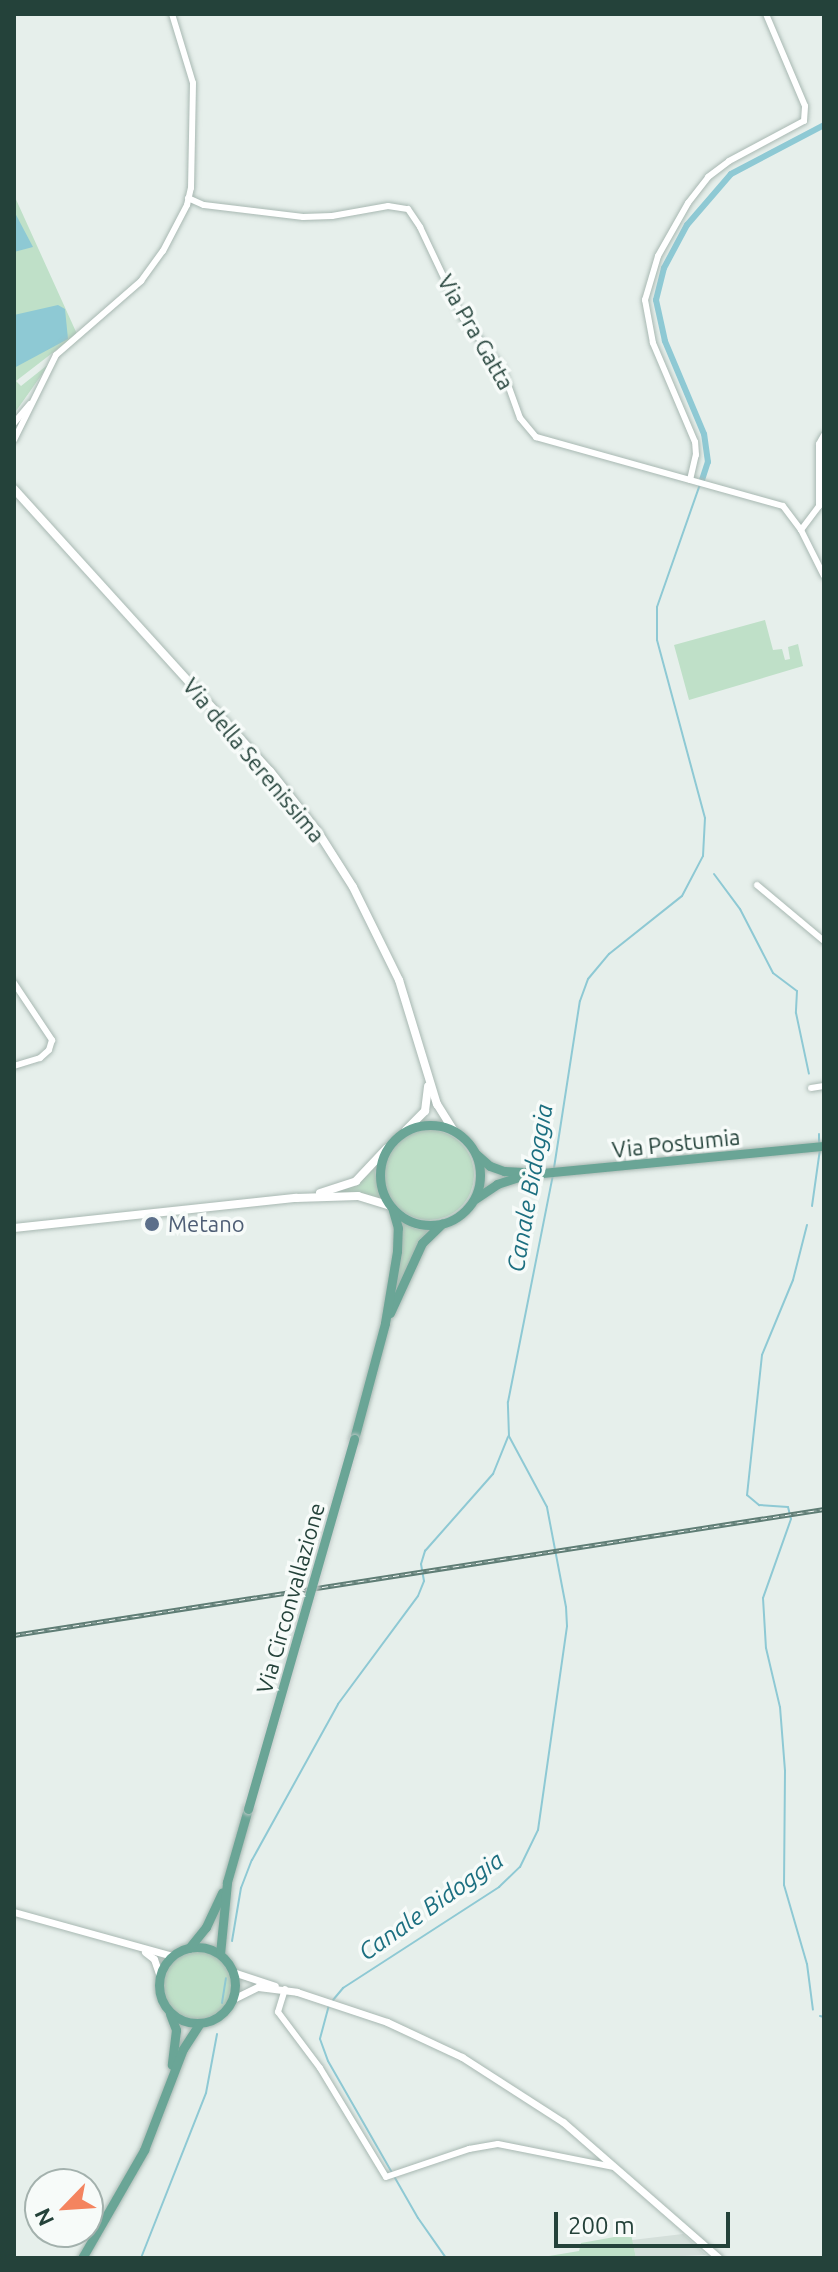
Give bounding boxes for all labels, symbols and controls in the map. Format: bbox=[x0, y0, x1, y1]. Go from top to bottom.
street label: Via Pra Gatta bbox=[432, 270, 520, 394]
street label: Via della Serenissima bbox=[178, 673, 330, 847]
water label: Canale Bidoggia bbox=[501, 1102, 559, 1274]
street label: Via Postumia bbox=[611, 1123, 741, 1163]
place label: Metano bbox=[168, 1211, 245, 1237]
marker: Metano bbox=[143, 1215, 161, 1233]
street label: Via Circonvallazione bbox=[250, 1500, 330, 1696]
water label: Canale Bidoggia bbox=[353, 1845, 509, 1967]
north arrow bbox=[24, 2168, 104, 2248]
scale bar bbox=[558, 2196, 734, 2246]
text: N bbox=[29, 2205, 58, 2230]
text: 200 m bbox=[568, 2212, 635, 2239]

